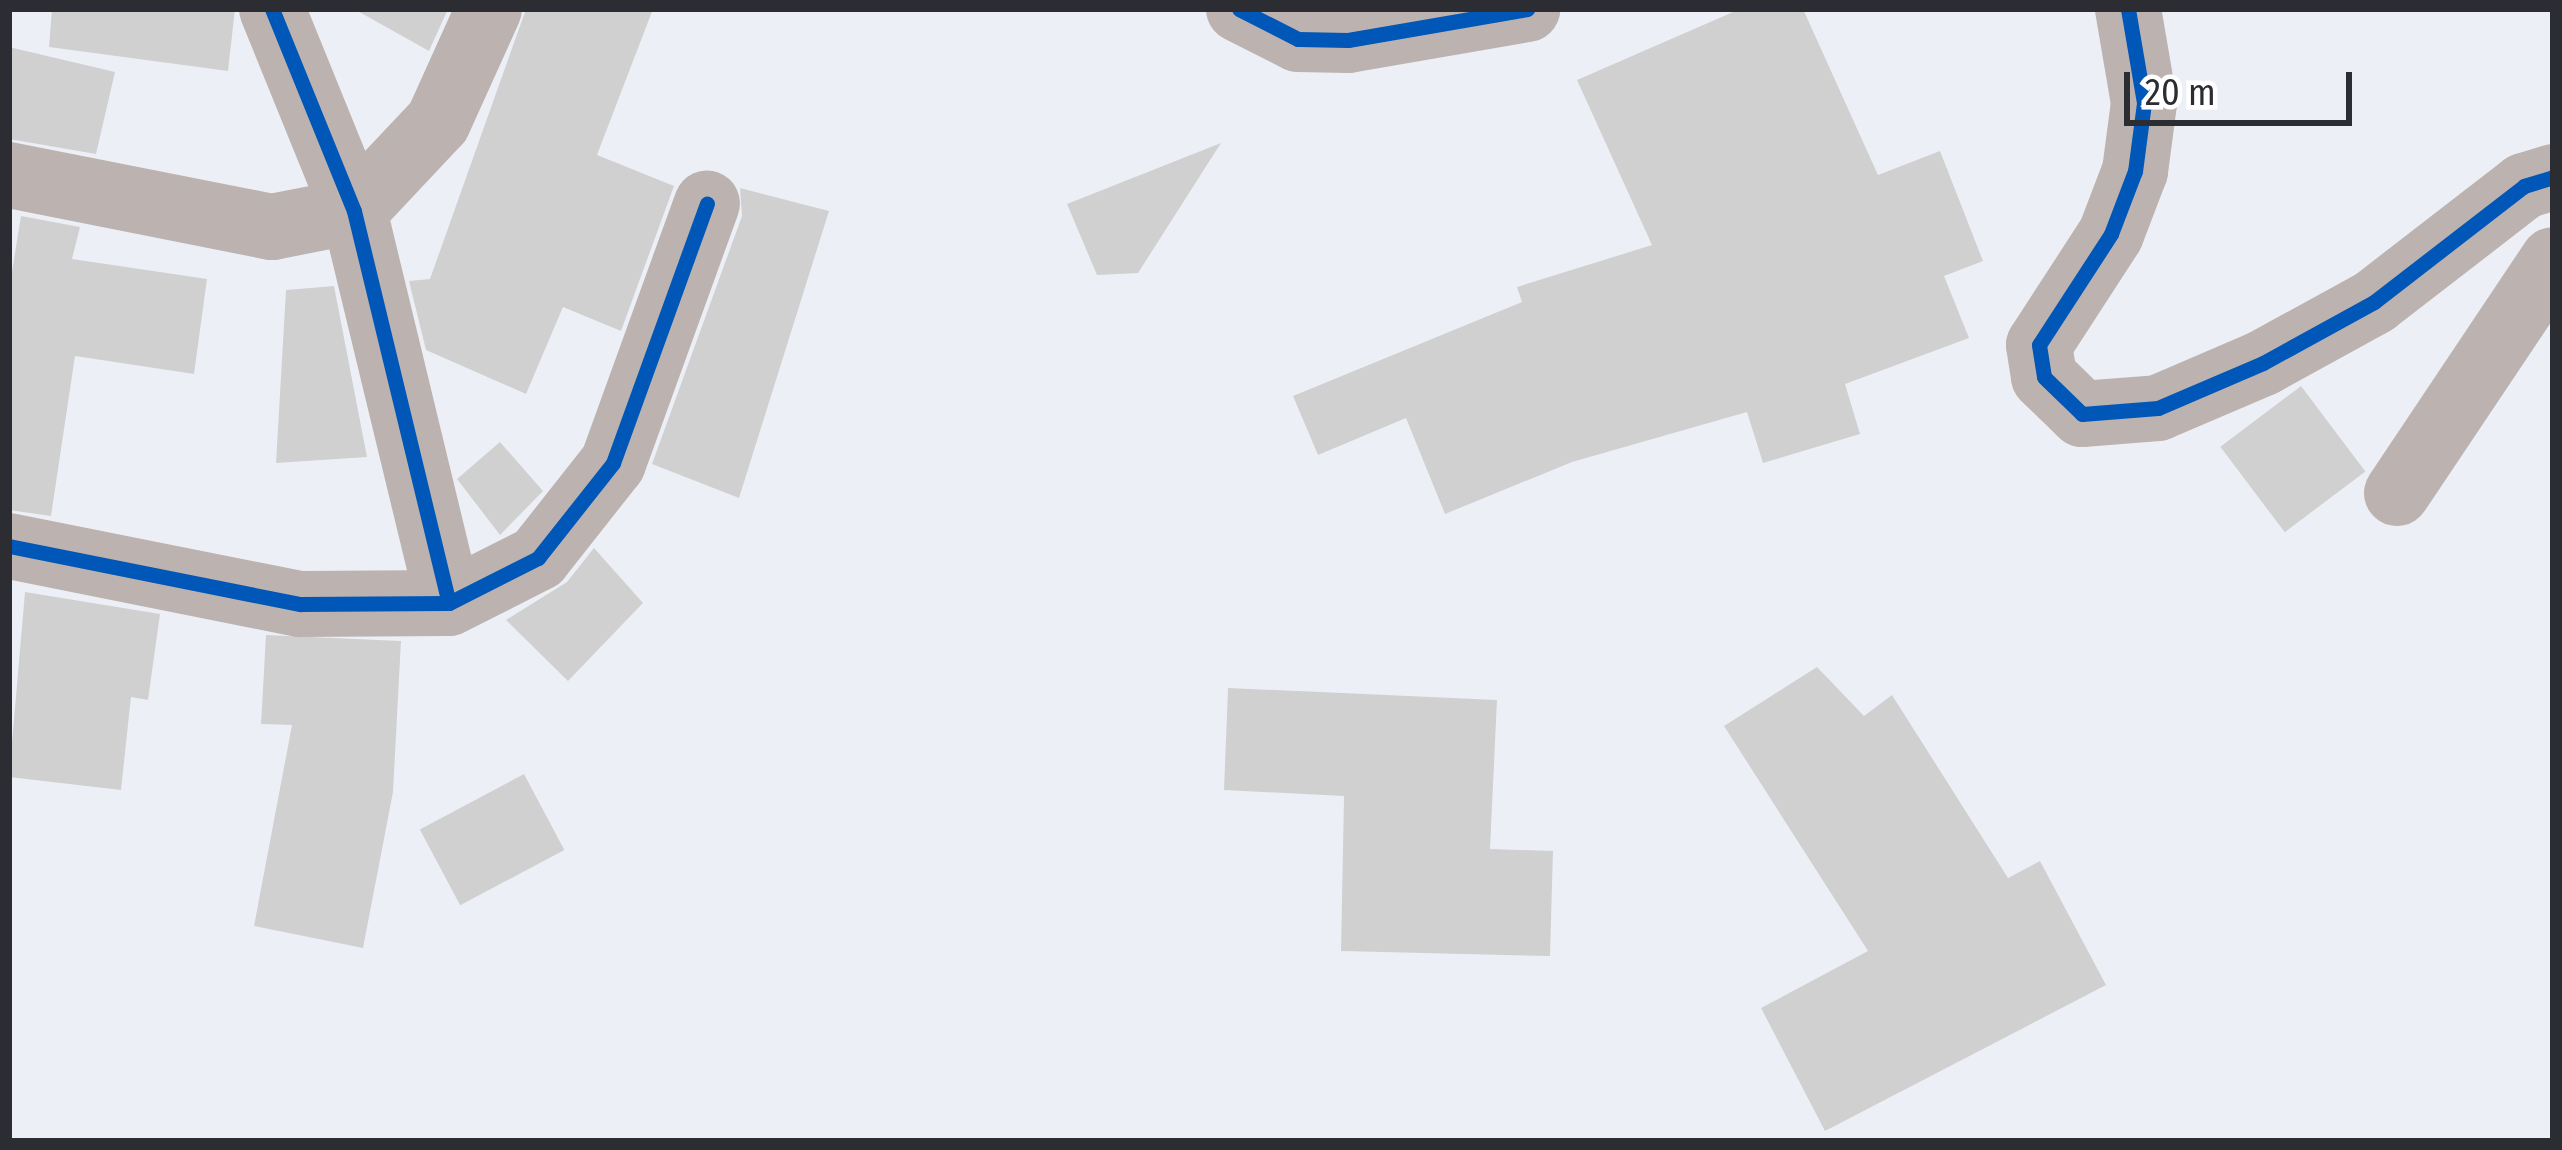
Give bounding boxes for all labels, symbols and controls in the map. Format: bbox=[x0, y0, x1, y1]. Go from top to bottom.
scale bar bbox=[2130, 48, 2358, 122]
text: 20 m bbox=[2145, 71, 2216, 115]

